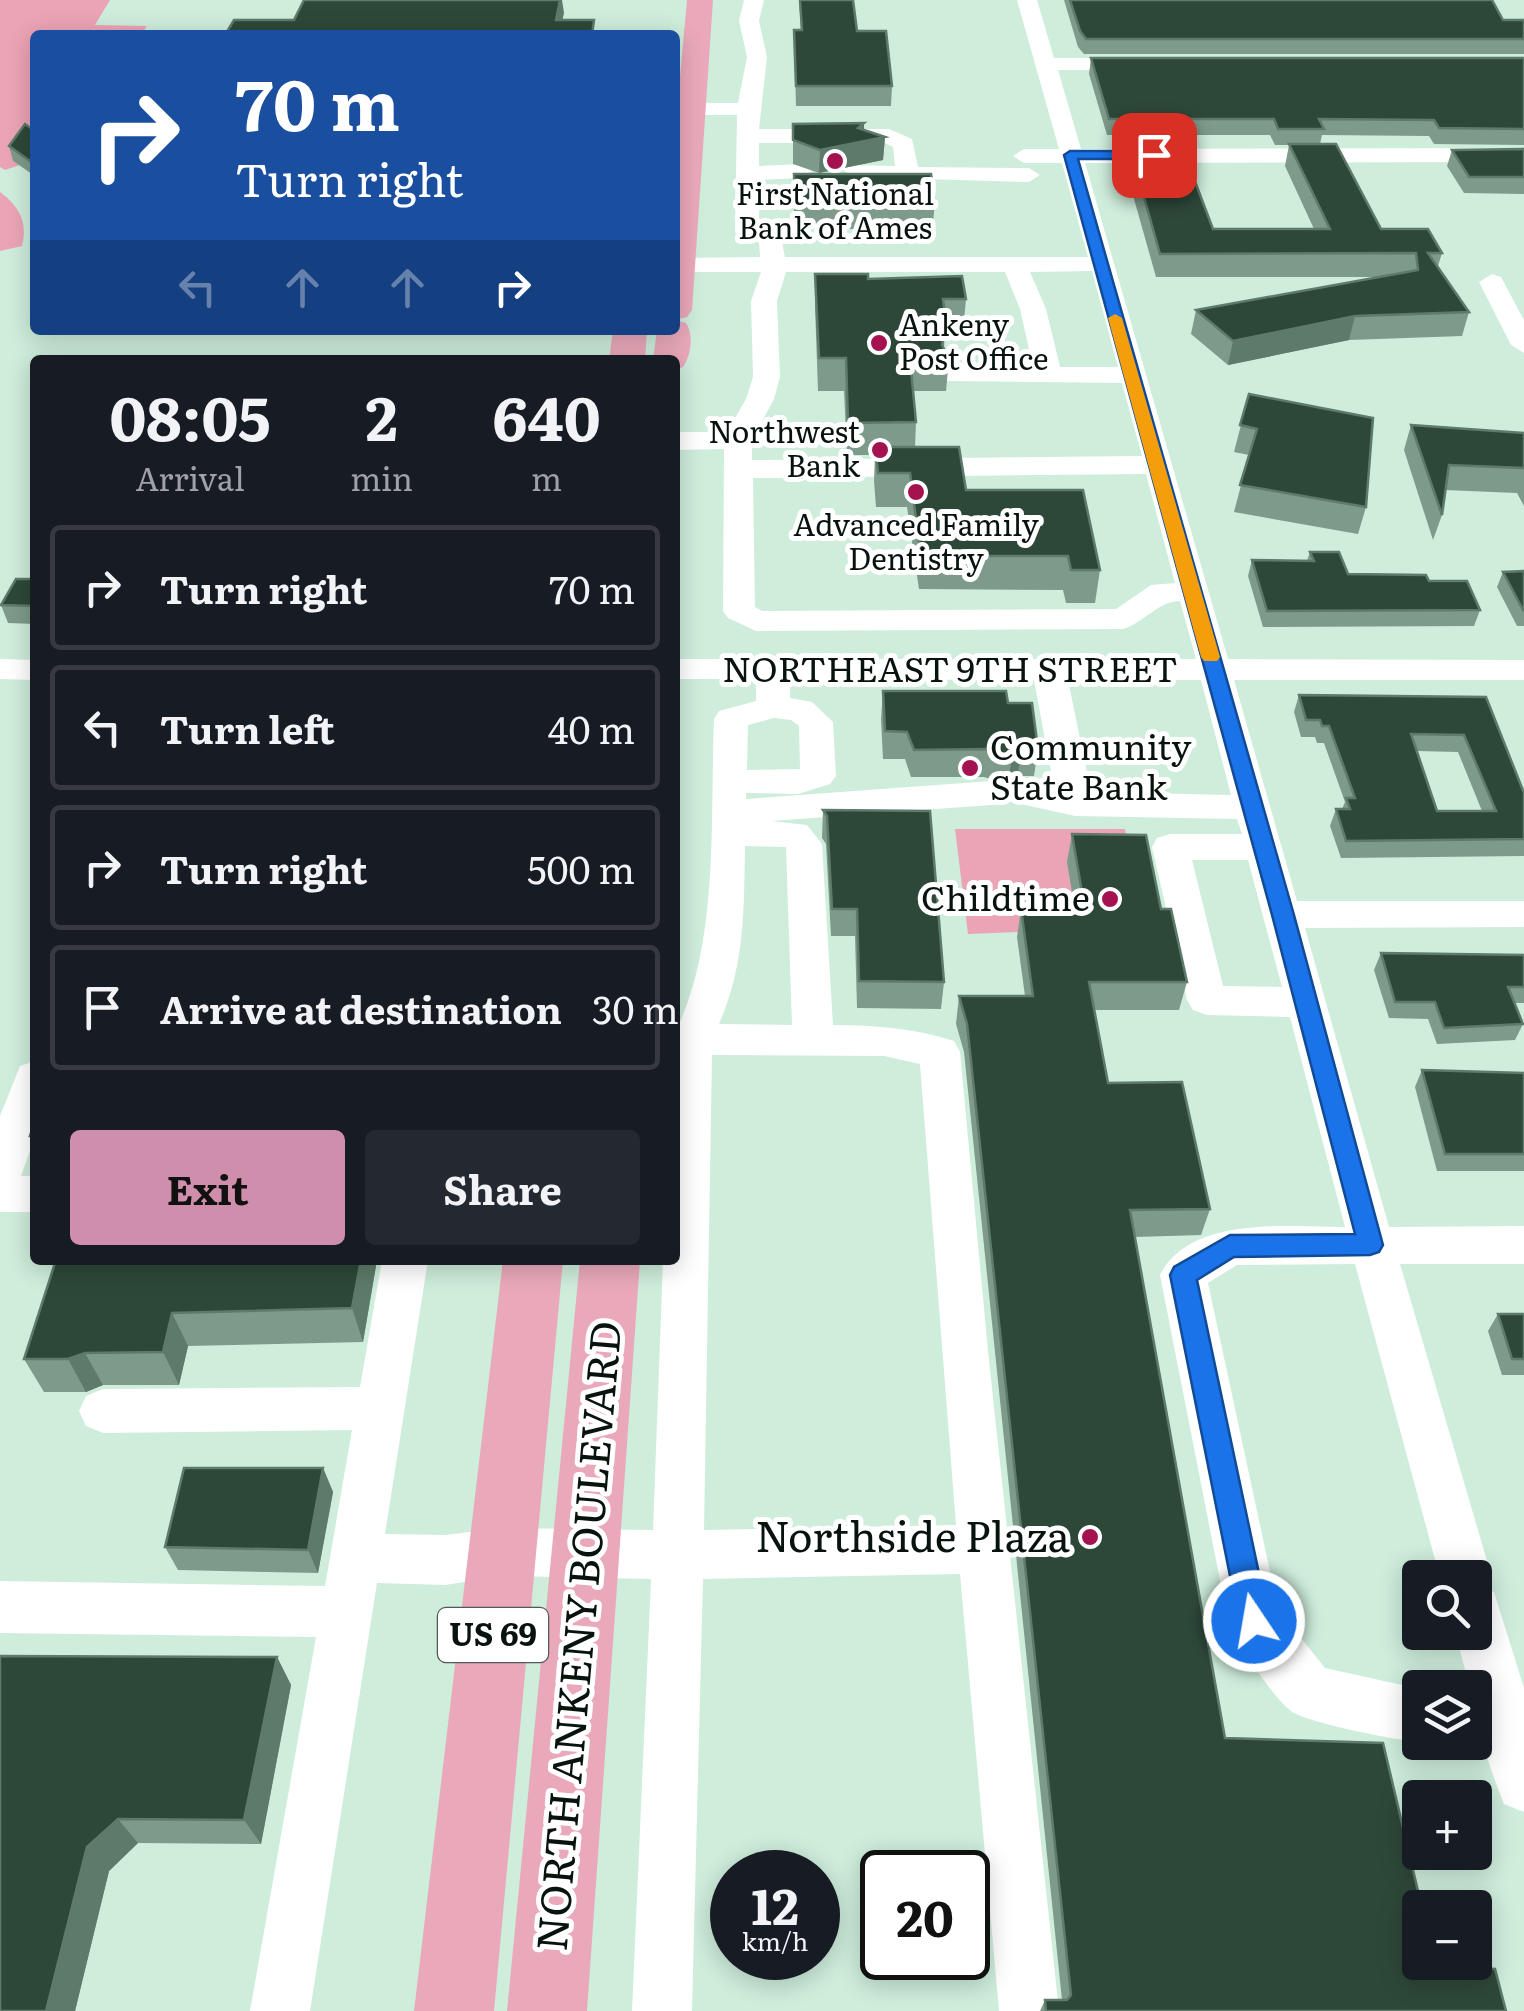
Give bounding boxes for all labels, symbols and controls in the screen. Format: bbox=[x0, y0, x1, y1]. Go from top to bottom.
text: 70 m bbox=[235, 49, 400, 153]
icon: right bbox=[70, 70, 200, 200]
pin bbox=[1112, 113, 1197, 198]
icon: arrive bbox=[1127, 128, 1182, 183]
text: Turn right bbox=[235, 144, 463, 211]
marker: First National Bank of Ames bbox=[824, 150, 846, 172]
place label: First National Bank of Ames bbox=[736, 170, 934, 248]
icon: left bbox=[170, 260, 225, 315]
icon: ahead bbox=[275, 260, 330, 315]
icon: ahead bbox=[380, 260, 435, 315]
icon: right bbox=[485, 260, 540, 315]
place label: Ankeny Post Office bbox=[899, 301, 1049, 379]
marker: Ankeny Post Office bbox=[868, 332, 890, 354]
text: 08:05 bbox=[109, 370, 271, 459]
text: 2 bbox=[365, 370, 398, 459]
text: 640 bbox=[492, 370, 601, 459]
place label: Northwest Bank bbox=[708, 408, 861, 486]
marker: Northwest Bank bbox=[869, 439, 891, 461]
text: Arrival bbox=[135, 453, 245, 501]
text: min bbox=[350, 453, 413, 501]
text: m bbox=[531, 453, 562, 501]
marker: Advanced Family Dentistry bbox=[905, 481, 927, 503]
place label: Advanced Family Dentistry bbox=[793, 501, 1039, 579]
text: Turn right bbox=[160, 559, 367, 616]
text: 70 m bbox=[549, 559, 635, 616]
icon: right bbox=[75, 560, 130, 615]
street label: NORTHEAST 9TH STREET bbox=[722, 641, 1178, 693]
text: Turn left bbox=[160, 699, 335, 756]
text: 40 m bbox=[548, 699, 635, 756]
icon: left bbox=[75, 700, 130, 755]
place label: Community State Bank bbox=[990, 719, 1192, 811]
marker: Community State Bank bbox=[959, 757, 981, 779]
text: Turn right bbox=[160, 839, 367, 896]
text: 500 m bbox=[527, 839, 635, 896]
icon: right bbox=[75, 840, 130, 895]
place label: Childtime bbox=[921, 870, 1090, 922]
marker: Childtime bbox=[1099, 888, 1121, 910]
text: Arrive at destination bbox=[160, 979, 562, 1036]
text: 30 m bbox=[592, 979, 679, 1036]
icon: arrive bbox=[75, 980, 130, 1035]
button: Exit bbox=[70, 1130, 345, 1245]
button: Share bbox=[365, 1130, 640, 1245]
street label: NORTH ANKENY BOULEVARD bbox=[518, 1318, 634, 1953]
place label: Northside Plaza bbox=[755, 1503, 1070, 1565]
marker: Northside Plaza bbox=[1079, 1526, 1101, 1548]
map controls bbox=[1402, 1560, 1492, 1980]
button: search bbox=[1402, 1560, 1492, 1650]
position arrow bbox=[1202, 1569, 1306, 1673]
road number: US 69 bbox=[438, 1608, 548, 1662]
button: layers bbox=[1402, 1670, 1492, 1760]
button: + bbox=[1402, 1780, 1492, 1870]
speed limit sign: 20 bbox=[860, 1850, 990, 1980]
text: 12 bbox=[751, 1866, 799, 1940]
button: − bbox=[1402, 1890, 1492, 1980]
text: km/h bbox=[742, 1922, 808, 1959]

